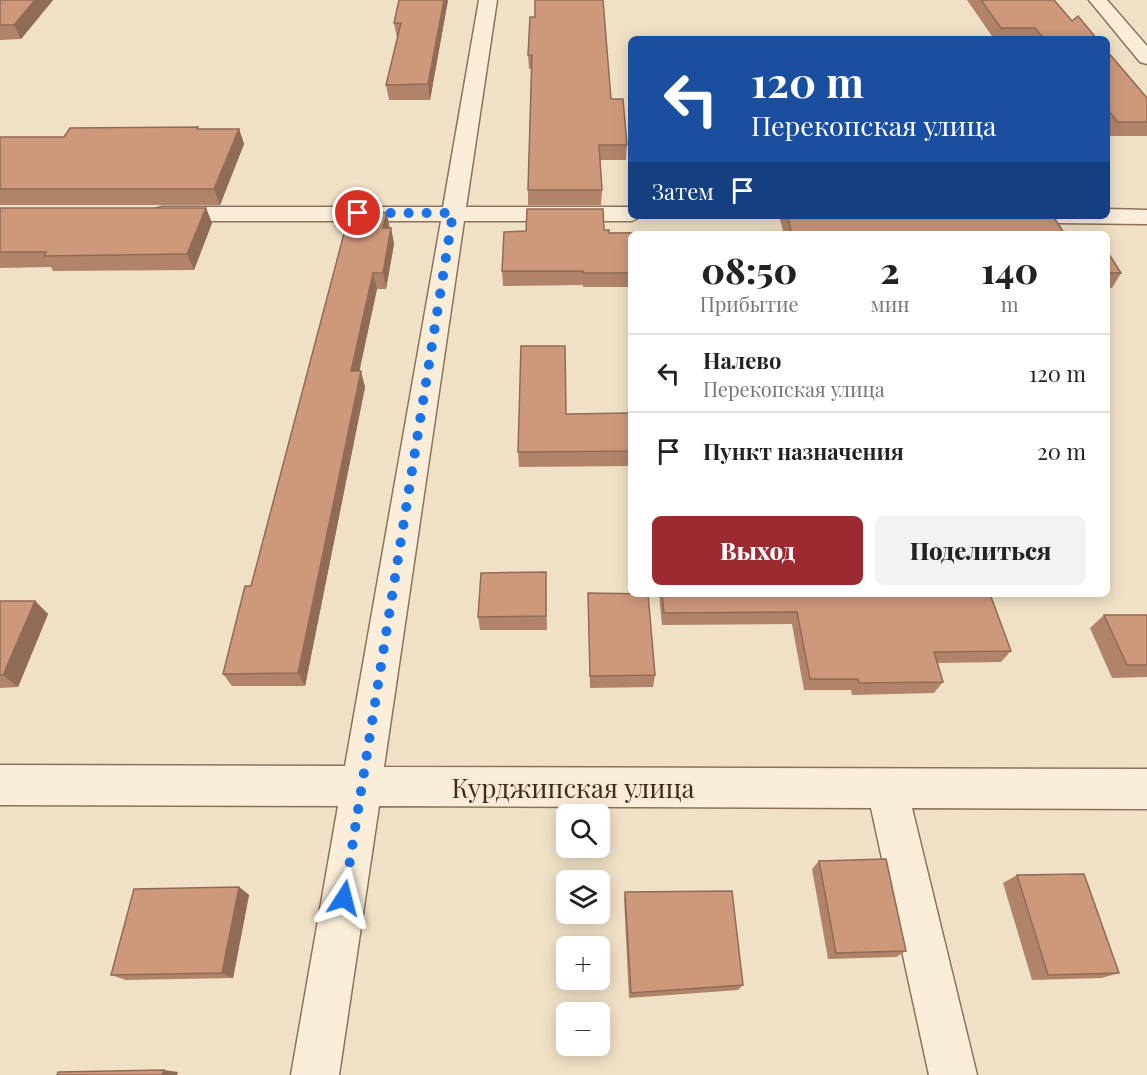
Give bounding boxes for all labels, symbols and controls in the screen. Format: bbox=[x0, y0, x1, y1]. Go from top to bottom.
text: 120 m bbox=[751, 53, 864, 109]
icon: left bbox=[652, 60, 730, 138]
text: Перекопская улица bbox=[751, 107, 996, 143]
icon: arrive bbox=[726, 174, 759, 207]
text: Затем bbox=[652, 176, 714, 206]
pin bbox=[332, 187, 383, 238]
icon: arrive bbox=[341, 196, 374, 229]
text: 08:50 bbox=[701, 245, 797, 293]
text: 2 bbox=[880, 245, 900, 293]
text: 140 bbox=[981, 245, 1038, 293]
text: Прибытие bbox=[700, 290, 799, 317]
text: мин bbox=[870, 290, 909, 317]
text: m bbox=[1001, 290, 1019, 317]
text: Налево bbox=[703, 345, 781, 375]
icon: left bbox=[652, 357, 685, 390]
text: 120 m bbox=[1029, 358, 1086, 388]
text: Перекопская улица bbox=[703, 375, 885, 402]
icon: arrive bbox=[652, 435, 685, 468]
text: Пункт назначения bbox=[703, 436, 904, 466]
text: 20 m bbox=[1037, 436, 1086, 466]
button: Выход bbox=[652, 516, 863, 585]
button: Поделиться bbox=[875, 516, 1086, 585]
street label: Курджипская улица bbox=[451, 770, 695, 805]
map controls bbox=[556, 804, 610, 1056]
button: search bbox=[556, 804, 610, 858]
position arrow bbox=[312, 866, 376, 930]
button: layers bbox=[556, 870, 610, 924]
button: + bbox=[556, 936, 610, 990]
button: − bbox=[556, 1002, 610, 1056]

